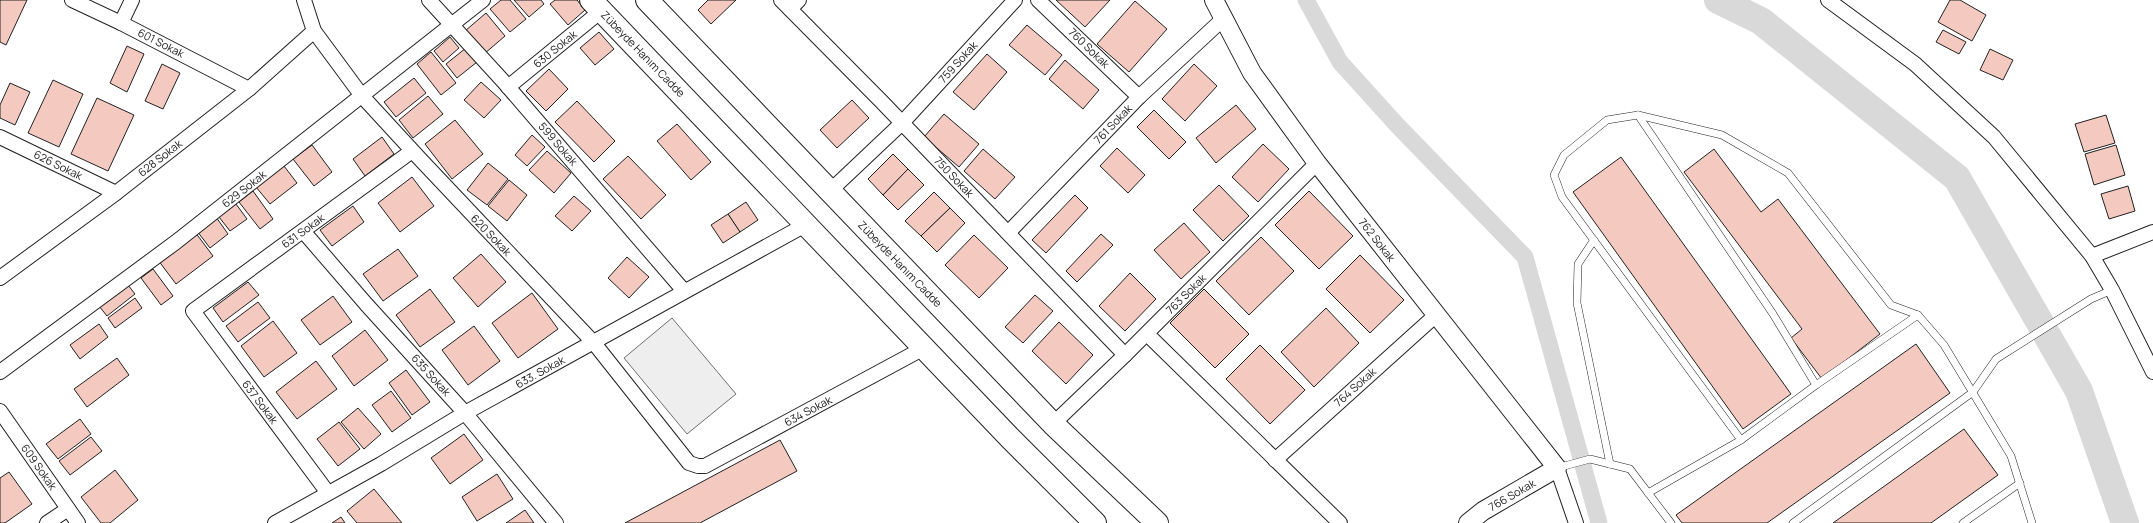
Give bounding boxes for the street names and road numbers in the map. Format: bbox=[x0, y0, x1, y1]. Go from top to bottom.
street label: Zübeyde Hanım Cadde bbox=[598, 7, 689, 100]
street label: 601 Sokak bbox=[135, 24, 188, 61]
street label: 760 Sokak bbox=[1066, 24, 1113, 71]
street label: 630 Sokak bbox=[530, 26, 580, 71]
street label: 759 Sokak bbox=[935, 37, 981, 86]
street label: 761 Sokak bbox=[1090, 100, 1135, 146]
street label: 599 Sokak bbox=[535, 119, 582, 169]
street label: 628 Sokak bbox=[135, 135, 185, 180]
street label: 626 Sokak bbox=[31, 146, 86, 183]
street label: 750 Sokak bbox=[931, 153, 978, 201]
street label: 629 Sokak bbox=[218, 166, 269, 211]
street label: 631 Sokak bbox=[278, 210, 328, 251]
street label: 620 Sokak bbox=[468, 211, 515, 259]
street label: 762 Sokak bbox=[1356, 215, 1399, 265]
street label: Zübeyde Hanım Cadde bbox=[855, 217, 946, 310]
street label: 763 Sokak bbox=[1162, 270, 1209, 317]
street label: 635 Sokak bbox=[408, 350, 455, 399]
street label: 633. Sokak bbox=[512, 352, 568, 391]
street label: 764 Sokak bbox=[1331, 364, 1379, 409]
street label: 637 Sokak bbox=[239, 377, 282, 427]
street label: 634 Sokak bbox=[781, 391, 835, 429]
street label: 609 Sokak bbox=[18, 441, 61, 493]
street label: 766 Sokak bbox=[1486, 475, 1538, 514]

